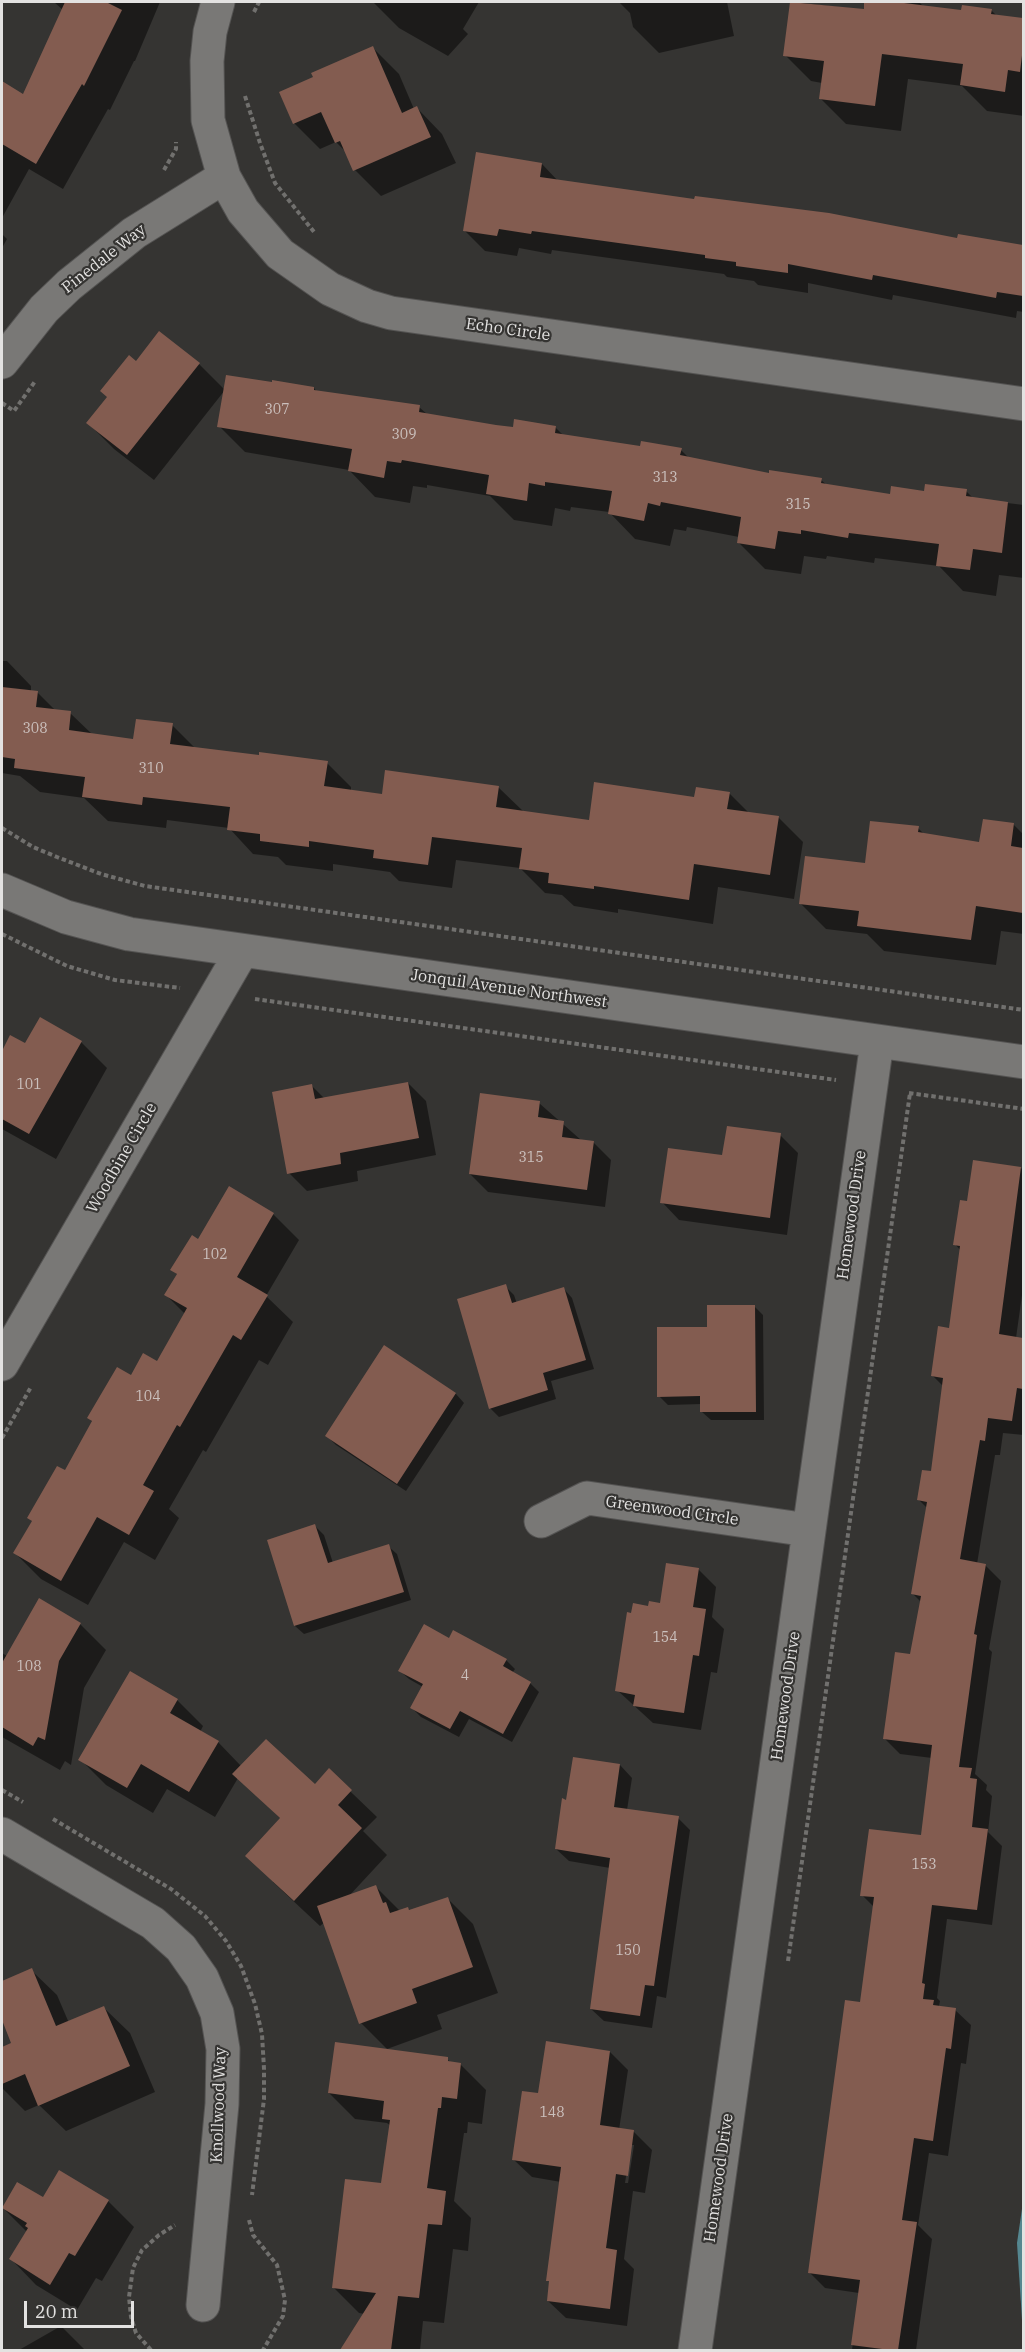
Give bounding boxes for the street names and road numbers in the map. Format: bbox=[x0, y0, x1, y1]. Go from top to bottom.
street label: Pinedale Way bbox=[58, 220, 150, 298]
street label: Echo Circle bbox=[464, 315, 552, 345]
street label: Jonquil Avenue Northwest bbox=[410, 966, 608, 1012]
street label: Woodbine Circle bbox=[83, 1099, 161, 1217]
street label: Homewood Drive bbox=[833, 1149, 871, 1281]
street label: Greenwood Circle bbox=[604, 1492, 740, 1530]
street label: Homewood Drive bbox=[767, 1630, 805, 1762]
street label: Knollwood Way bbox=[207, 2047, 231, 2163]
street label: Homewood Drive bbox=[700, 2112, 738, 2244]

